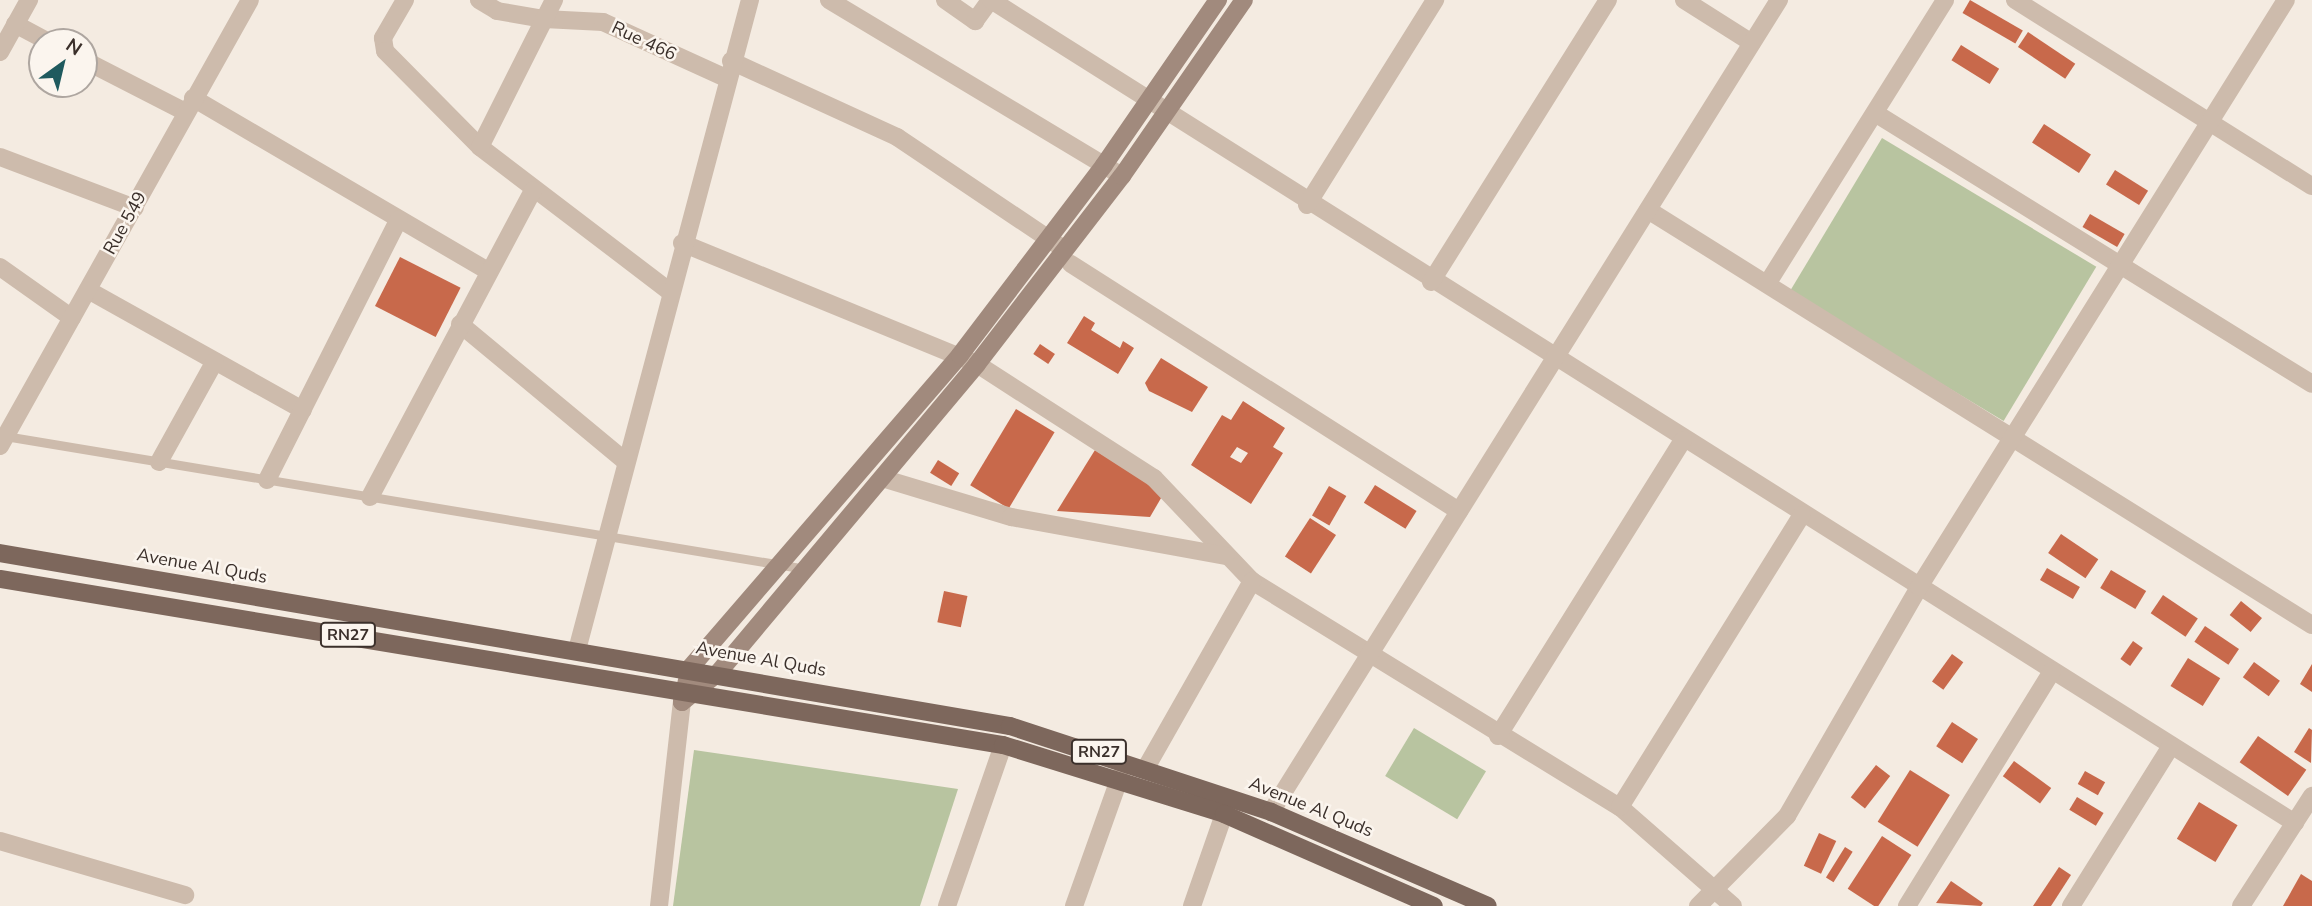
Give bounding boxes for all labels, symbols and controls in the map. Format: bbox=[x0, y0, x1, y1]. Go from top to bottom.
street label: Rue 466 bbox=[608, 17, 680, 65]
north arrow bbox=[28, 28, 98, 98]
text: N bbox=[60, 32, 87, 62]
street label: Rue 549 bbox=[99, 188, 151, 258]
street label: Avenue Al Quds bbox=[135, 544, 269, 588]
road number: RN27 bbox=[318, 622, 378, 648]
street label: Avenue Al Quds bbox=[694, 637, 828, 681]
road number: RN27 bbox=[1069, 740, 1129, 764]
street label: Avenue Al Quds bbox=[1246, 772, 1376, 842]

